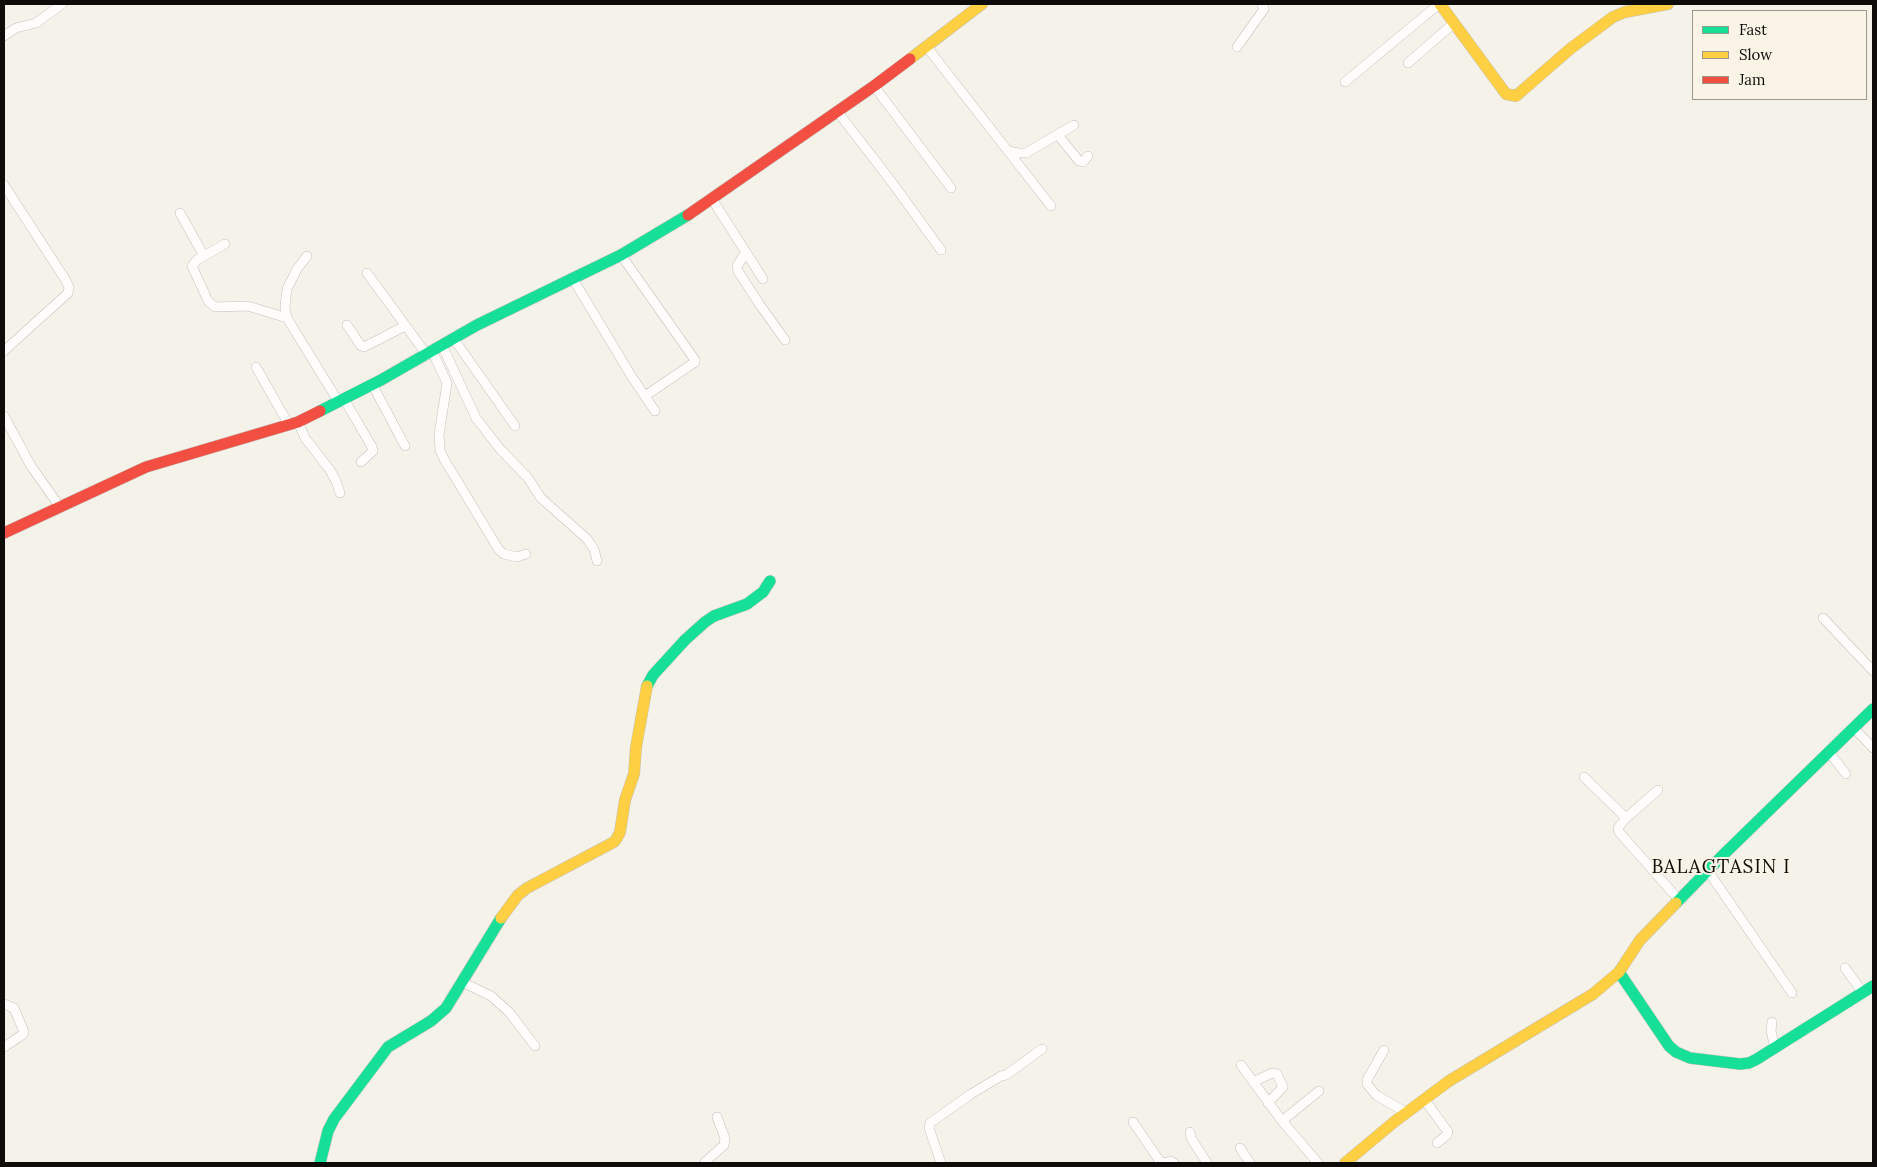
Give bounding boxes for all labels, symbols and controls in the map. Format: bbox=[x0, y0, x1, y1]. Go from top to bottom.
legend bbox=[1692, 10, 1867, 100]
text: Fast bbox=[1739, 20, 1767, 39]
text: Slow bbox=[1739, 45, 1772, 64]
text: Jam bbox=[1739, 70, 1766, 89]
district label: BALAGTASIN I bbox=[1650, 857, 1792, 879]

